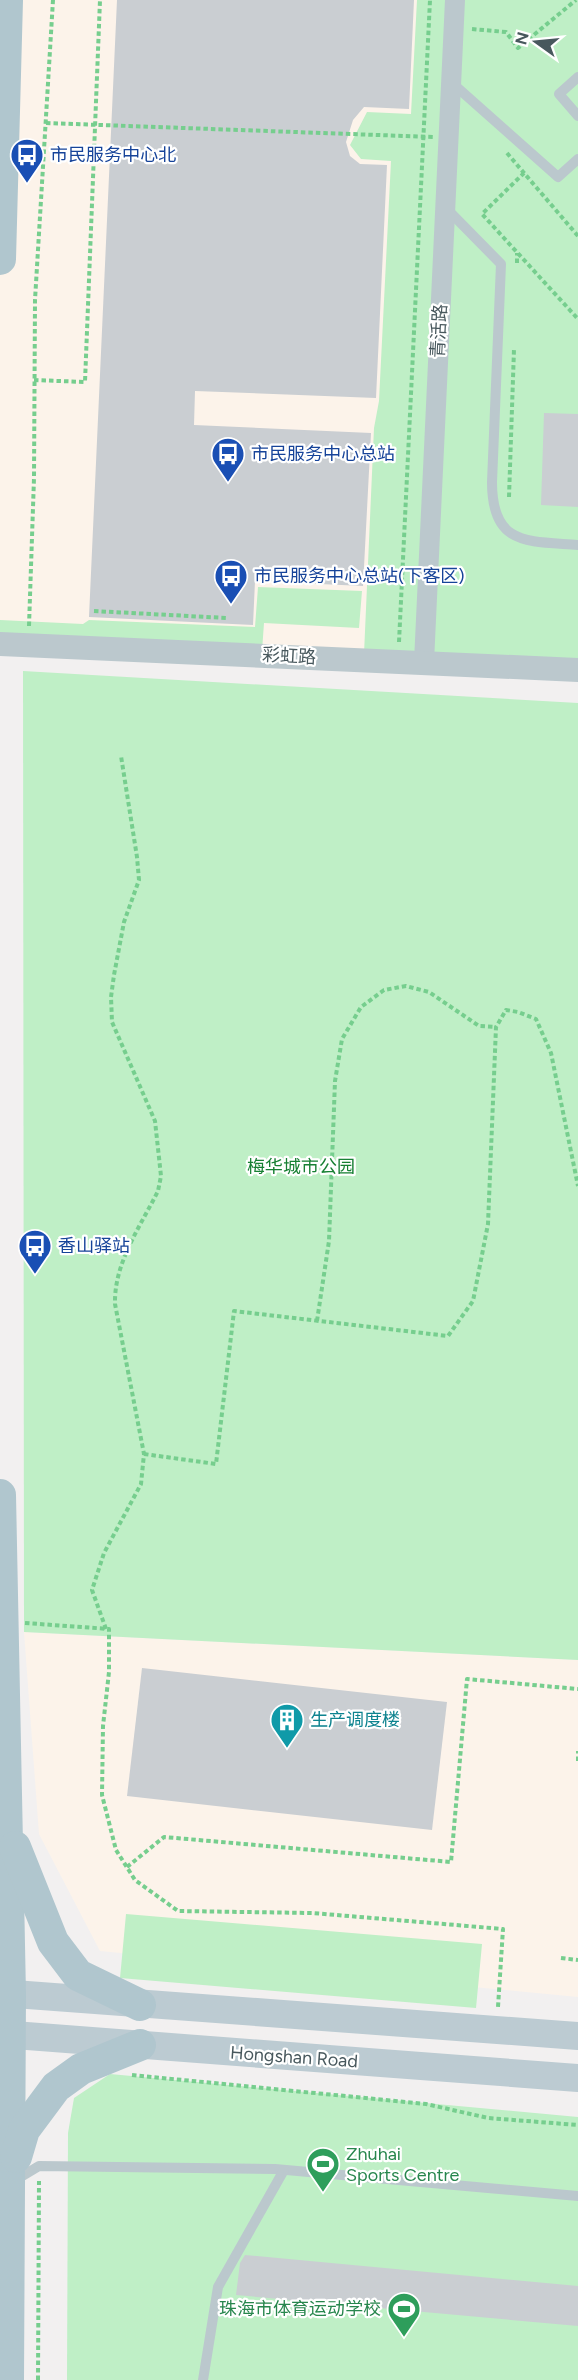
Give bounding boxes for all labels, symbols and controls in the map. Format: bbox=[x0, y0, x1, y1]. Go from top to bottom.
north arrow bbox=[506, 12, 566, 72]
text: N bbox=[511, 30, 533, 47]
bus stop icon: 市民服务中心北 bbox=[9, 137, 45, 184]
place label: 市民服务中心北 bbox=[50, 144, 176, 166]
street label: 青活路 bbox=[427, 303, 451, 359]
bus stop icon: 市民服务中心总站 bbox=[210, 436, 246, 483]
place label: 市民服务中心总站 bbox=[251, 443, 395, 465]
bus stop icon: 市民服务中心总站(下客区) bbox=[213, 558, 249, 605]
place label: 市民服务中心总站(下客区) bbox=[254, 565, 465, 587]
street label: 彩虹路 bbox=[261, 644, 317, 668]
park label: 梅华城市公园 bbox=[247, 1156, 355, 1178]
bus stop icon: 香山驿站 bbox=[17, 1228, 53, 1275]
place label: 香山驿站 bbox=[58, 1235, 130, 1257]
building icon: 生产调度楼 bbox=[269, 1702, 305, 1749]
place label: 生产调度楼 bbox=[310, 1709, 400, 1731]
street label: Hongshan Road bbox=[229, 2042, 359, 2072]
place label: Zhuhai Sports Centre bbox=[346, 2143, 460, 2186]
sports icon: Zhuhai Sports Centre bbox=[305, 2146, 341, 2193]
sports icon: 珠海市体育运动学校 bbox=[386, 2291, 422, 2338]
place label: 珠海市体育运动学校 bbox=[219, 2298, 381, 2320]

